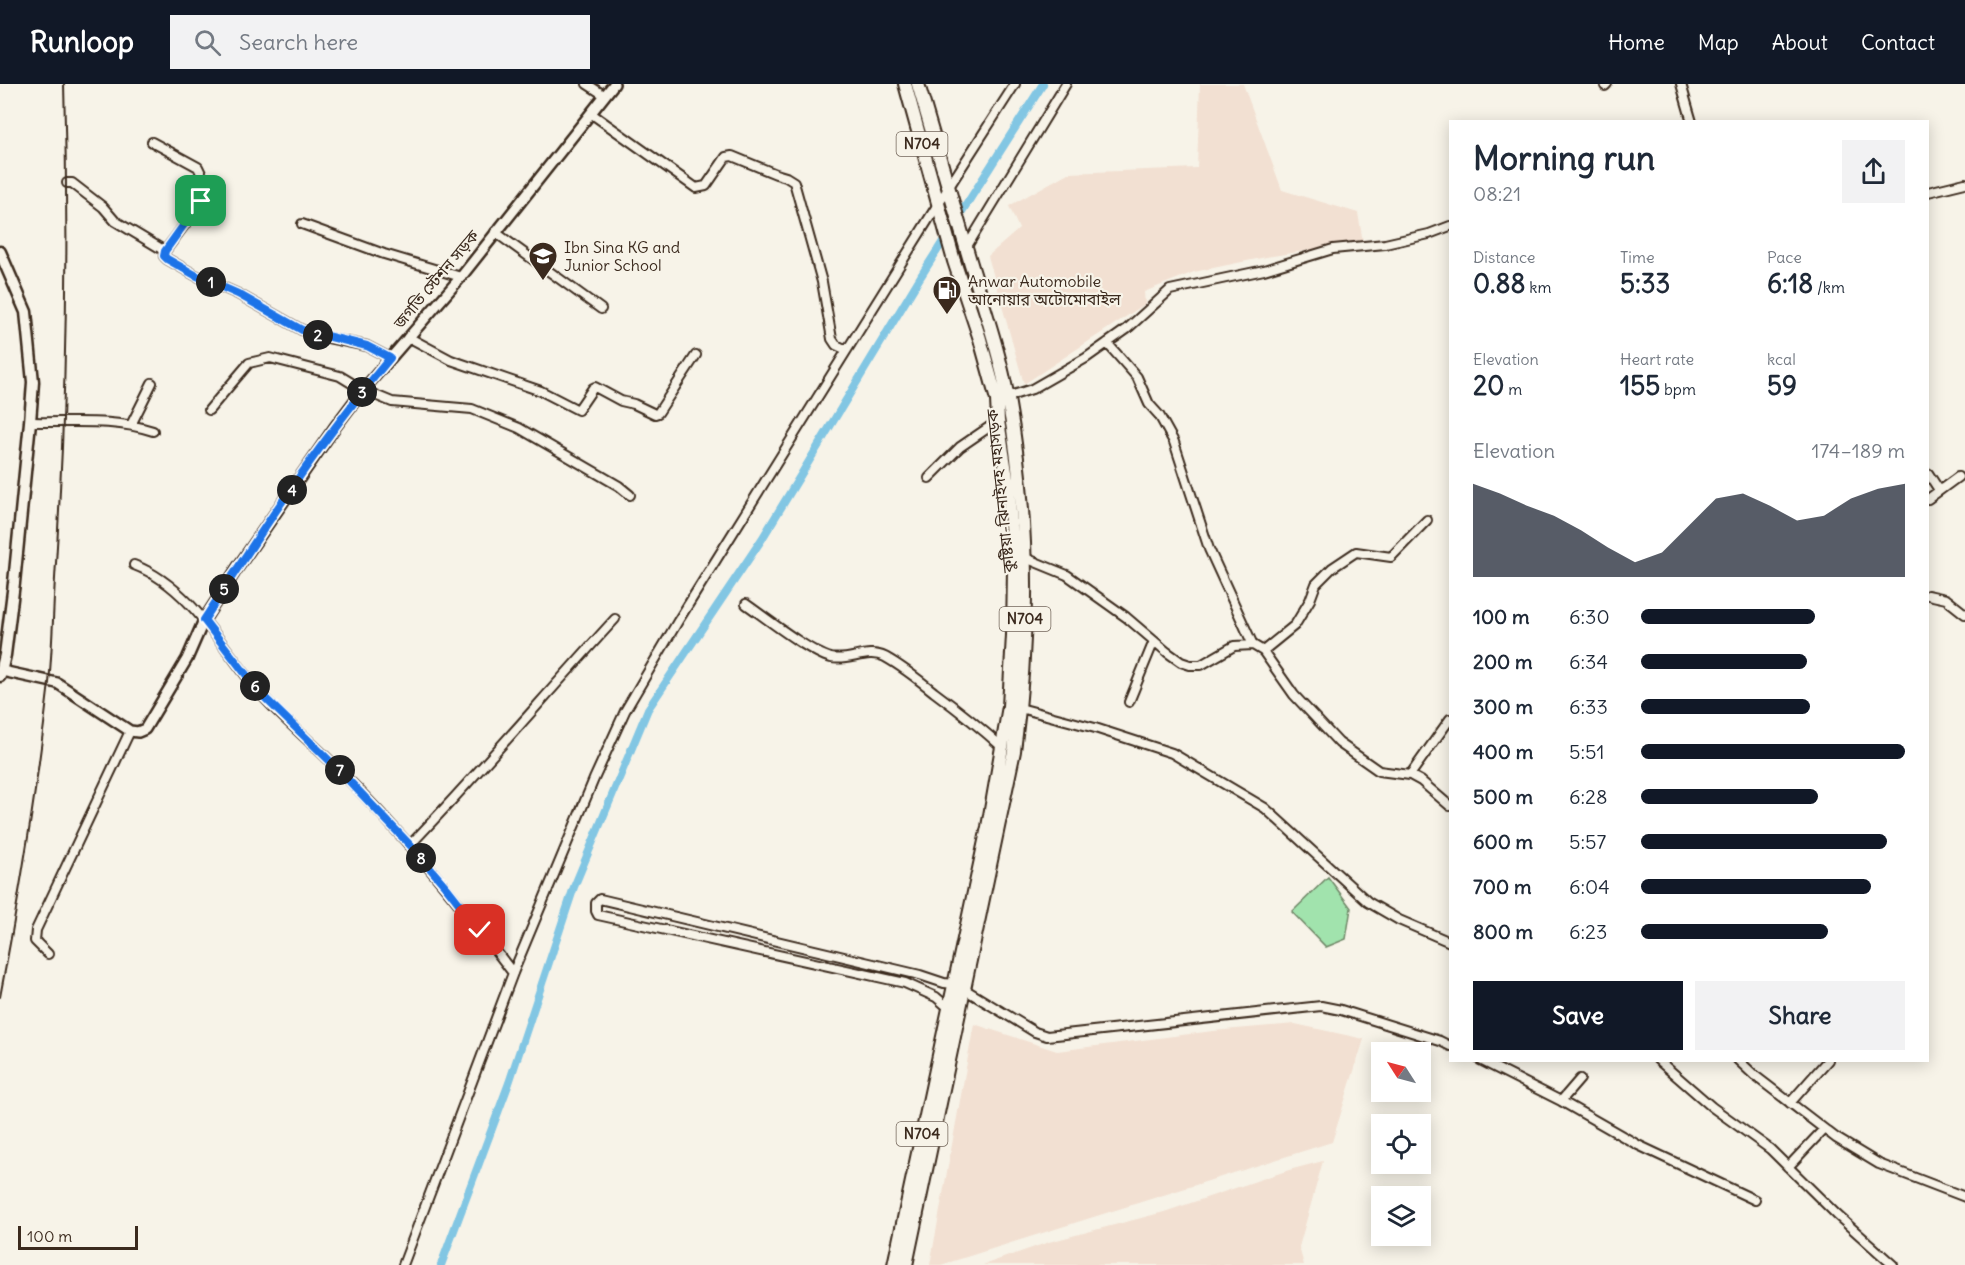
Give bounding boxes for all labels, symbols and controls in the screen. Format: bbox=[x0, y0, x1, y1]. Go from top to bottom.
search box bbox=[170, 15, 590, 69]
text: Runloop bbox=[30, 24, 134, 60]
icon: search bbox=[191, 26, 224, 59]
text: Search here bbox=[239, 28, 358, 56]
text: Home bbox=[1608, 29, 1665, 56]
text: Map bbox=[1698, 29, 1739, 56]
text: About bbox=[1772, 29, 1828, 56]
text: Contact bbox=[1861, 29, 1935, 56]
road number: N704 bbox=[896, 132, 948, 156]
text: Morning run bbox=[1473, 137, 1655, 179]
button: share bbox=[1842, 140, 1905, 203]
pin bbox=[175, 175, 226, 226]
text: 08:21 bbox=[1473, 181, 1521, 206]
icon: arrive bbox=[184, 184, 217, 217]
street label: জগতি স্টেশন সড়ক bbox=[388, 225, 484, 333]
place label: Ibn Sina KG and Junior School bbox=[564, 237, 680, 275]
school or university icon: Ibn Sina KG and Junior School bbox=[527, 240, 559, 282]
text: Distance bbox=[1473, 247, 1535, 267]
text: Time bbox=[1620, 247, 1655, 267]
text: Pace bbox=[1767, 247, 1802, 267]
pin: 1 bbox=[196, 267, 226, 297]
text: 0.88 bbox=[1473, 267, 1525, 300]
text: 5:33 bbox=[1620, 267, 1670, 300]
text: 6:18 bbox=[1767, 267, 1813, 300]
place label: Anwar Automobile আনোয়ার অটোমোবাইল bbox=[967, 271, 1121, 309]
text: 1 bbox=[208, 272, 214, 292]
fuel station icon: Anwar Automobile আনোয়ার অটোমোবাইল bbox=[931, 274, 963, 316]
text: km bbox=[1525, 277, 1551, 297]
text: /km bbox=[1813, 277, 1845, 297]
pin: 2 bbox=[303, 320, 333, 350]
text: 2 bbox=[314, 325, 322, 345]
text: Elevation bbox=[1473, 349, 1539, 369]
text: Heart rate bbox=[1620, 349, 1694, 369]
text: kcal bbox=[1767, 349, 1796, 369]
text: 20 bbox=[1473, 369, 1504, 402]
text: 155 bbox=[1620, 369, 1660, 402]
text: 59 bbox=[1767, 369, 1797, 402]
pin: 3 bbox=[347, 377, 377, 407]
text: m bbox=[1504, 379, 1522, 399]
text: bpm bbox=[1660, 379, 1696, 399]
text: 3 bbox=[357, 382, 367, 402]
street label: কুষ্টিয়া-ঝিনাইদহ মহাসড়ক bbox=[981, 407, 1019, 575]
text: Elevation bbox=[1473, 438, 1555, 463]
text: 174–189 m bbox=[1812, 438, 1905, 463]
pin: 4 bbox=[277, 475, 307, 505]
text: 4 bbox=[287, 480, 297, 500]
pin: 5 bbox=[209, 574, 239, 604]
text: 5 bbox=[219, 579, 229, 599]
text: 100 m bbox=[1473, 604, 1530, 629]
text: 6:30 bbox=[1569, 604, 1610, 629]
road number: N704 bbox=[1000, 607, 1050, 631]
text: 200 m bbox=[1473, 649, 1533, 674]
text: 6:34 bbox=[1569, 649, 1608, 674]
pin: 6 bbox=[240, 671, 270, 701]
text: 6 bbox=[250, 676, 260, 696]
text: 300 m bbox=[1473, 694, 1533, 719]
text: 6:33 bbox=[1569, 694, 1608, 719]
text: 400 m bbox=[1473, 739, 1533, 764]
text: 5:51 bbox=[1569, 739, 1604, 764]
pin: 7 bbox=[325, 755, 355, 785]
text: 7 bbox=[336, 760, 344, 780]
text: 500 m bbox=[1473, 784, 1533, 809]
text: 6:28 bbox=[1569, 784, 1608, 809]
text: 600 m bbox=[1473, 829, 1533, 854]
text: 5:57 bbox=[1569, 829, 1606, 854]
pin: 8 bbox=[406, 843, 436, 873]
text: 8 bbox=[416, 848, 426, 868]
text: 700 m bbox=[1473, 874, 1531, 899]
text: 6:04 bbox=[1569, 874, 1610, 899]
pin bbox=[454, 904, 505, 955]
icon: check bbox=[463, 913, 496, 946]
text: 800 m bbox=[1473, 919, 1533, 944]
text: 6:23 bbox=[1569, 919, 1607, 944]
button: Save bbox=[1473, 981, 1683, 1050]
button: Share bbox=[1695, 981, 1905, 1050]
north arrow bbox=[1371, 1042, 1431, 1102]
map controls bbox=[1371, 1042, 1431, 1246]
button: locate bbox=[1371, 1114, 1431, 1174]
road number: N704 bbox=[896, 1122, 948, 1146]
button: layers bbox=[1371, 1186, 1431, 1246]
scale bar bbox=[18, 1223, 138, 1250]
text: 100 m bbox=[27, 1226, 72, 1246]

